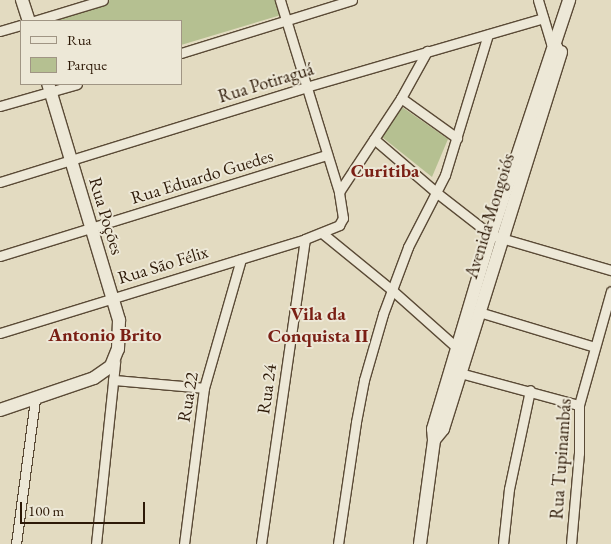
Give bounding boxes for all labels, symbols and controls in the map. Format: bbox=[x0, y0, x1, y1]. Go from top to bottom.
legend bbox=[20, 20, 182, 85]
text: Rua bbox=[67, 30, 92, 49]
text: Parque bbox=[67, 55, 107, 74]
street label: Rua Potiraguá bbox=[216, 58, 316, 108]
street label: Rua Eduardo Guedes bbox=[128, 145, 276, 209]
street label: Avenida Mongoiós bbox=[461, 151, 519, 281]
district label: Curitiba bbox=[351, 160, 419, 182]
street label: Rua Poções bbox=[84, 175, 128, 257]
street label: Rua São Félix bbox=[115, 241, 211, 289]
district label: Vila da Conquista II bbox=[268, 303, 368, 347]
district label: Antonio Brito bbox=[48, 324, 162, 346]
street label: Rua 24 bbox=[253, 363, 281, 415]
street label: Rua 22 bbox=[173, 370, 203, 424]
street label: Rua Tupinambás bbox=[546, 398, 576, 520]
scale bar bbox=[22, 492, 148, 524]
text: 100 m bbox=[28, 501, 64, 520]

